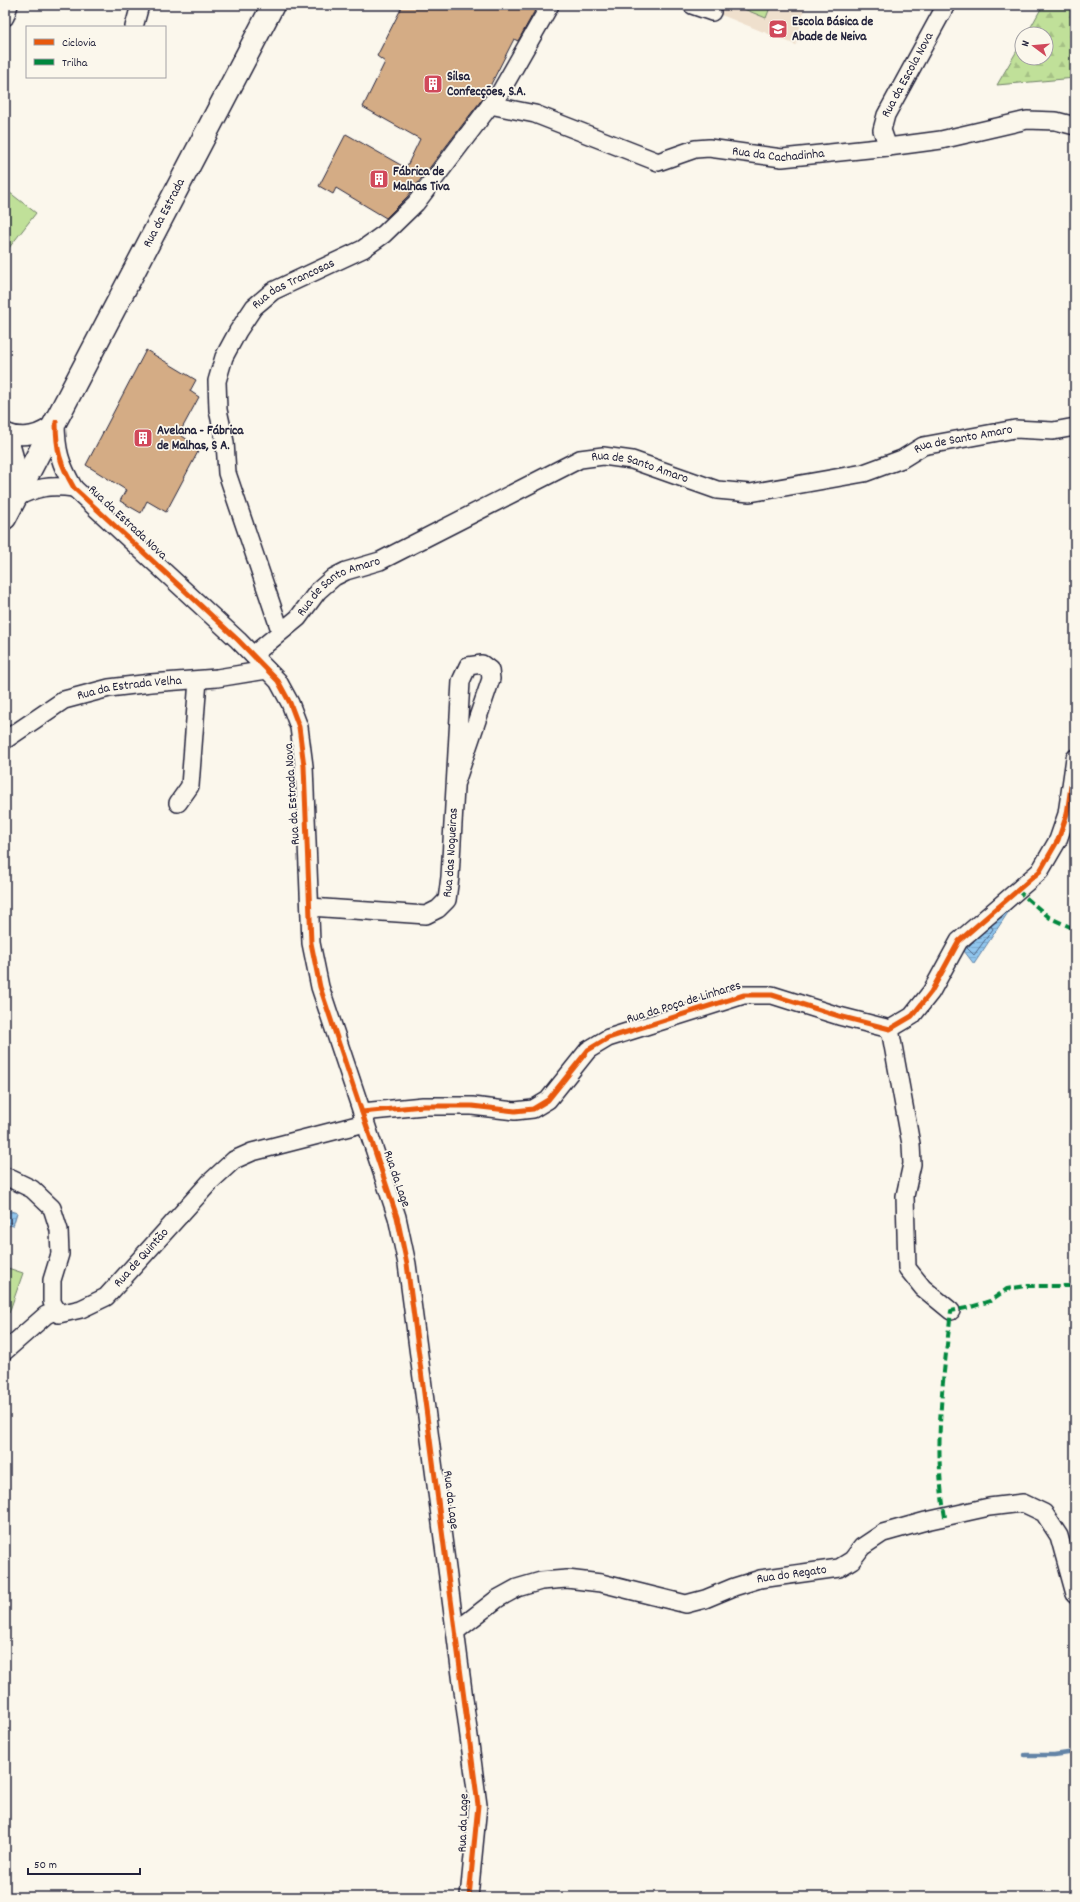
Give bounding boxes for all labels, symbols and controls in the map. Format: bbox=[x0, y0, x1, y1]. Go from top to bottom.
place label: Escola Básica de Abade de Neiva bbox=[792, 13, 873, 47]
school or university icon: Escola Básica de Abade de Neiva bbox=[767, 18, 789, 40]
legend bbox=[26, 26, 166, 78]
north arrow bbox=[1014, 26, 1054, 66]
street label: Rua da Escola Nova bbox=[877, 28, 939, 121]
text: Ciclovia bbox=[62, 35, 96, 52]
text: N bbox=[1018, 38, 1035, 49]
text: Trilha bbox=[62, 55, 88, 72]
place label: Silsa Confecções, S.A. bbox=[447, 68, 526, 102]
building icon: Silsa Confecções, S.A. bbox=[422, 73, 444, 95]
street label: Rua da Cachadinha bbox=[731, 142, 826, 168]
place label: Fábrica de Malhas Tiva bbox=[393, 163, 450, 197]
building icon: Fábrica de Malhas Tiva bbox=[368, 168, 390, 190]
street label: Rua da Estrada bbox=[138, 174, 191, 251]
street label: Rua das Trancosas bbox=[248, 254, 338, 314]
street label: Rua de Santo Amaro bbox=[910, 420, 1014, 459]
place label: Avelana - Fábrica de Malhas, S A. bbox=[157, 422, 244, 456]
building icon: Avelana - Fábrica de Malhas, S A. bbox=[132, 427, 154, 449]
street label: Rua de Santo Amaro bbox=[590, 447, 691, 489]
street label: Rua da Estrada Nova bbox=[83, 481, 171, 565]
street label: Rua de Santo Amaro bbox=[293, 552, 383, 621]
street label: Rua da Estrada Velha bbox=[75, 671, 183, 706]
street label: Rua da Estrada Nova bbox=[280, 741, 306, 846]
street label: Rua das Nogueiras bbox=[438, 807, 463, 899]
street label: Rua da Poça de Linhares bbox=[624, 977, 744, 1029]
street label: Rua da Lage bbox=[377, 1148, 415, 1210]
street label: Rua de Quintão bbox=[109, 1224, 174, 1292]
street label: Rua da Lage bbox=[437, 1470, 463, 1531]
street label: Rua do Regato bbox=[756, 1560, 828, 1589]
street label: Rua da Lage bbox=[453, 1793, 475, 1853]
scale bar bbox=[28, 1850, 140, 1876]
text: 50 m bbox=[34, 1857, 57, 1874]

